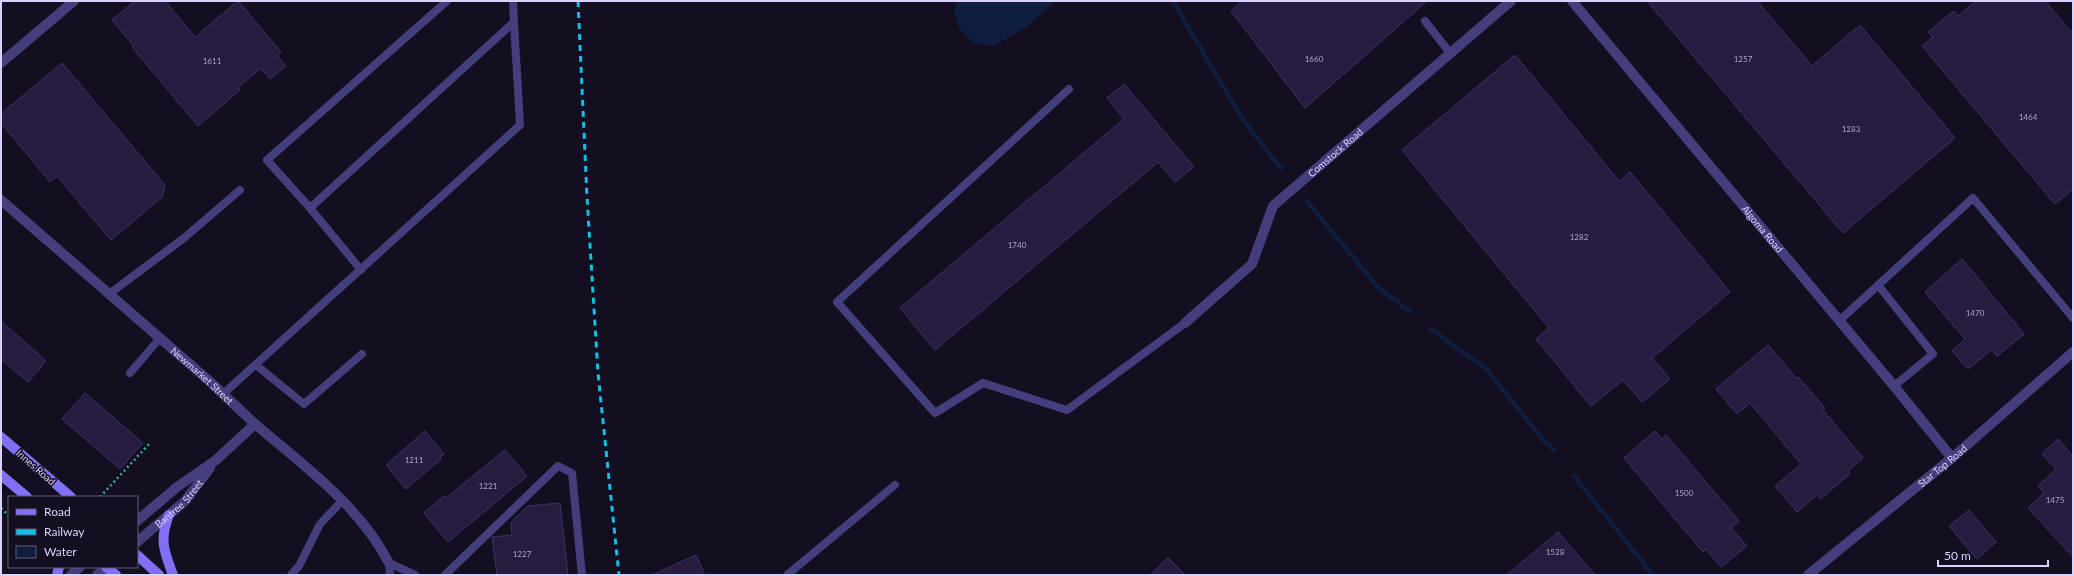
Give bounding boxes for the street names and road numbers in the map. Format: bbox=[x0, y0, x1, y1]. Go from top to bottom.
street label: Comstock Road bbox=[1305, 125, 1365, 179]
street label: Algoma Road bbox=[1739, 203, 1786, 255]
street label: Newmarket Street bbox=[168, 344, 236, 407]
street label: Star Top Road bbox=[1915, 442, 1969, 490]
street label: Innes Road bbox=[14, 447, 58, 487]
street label: Bantree Street bbox=[152, 477, 205, 530]

